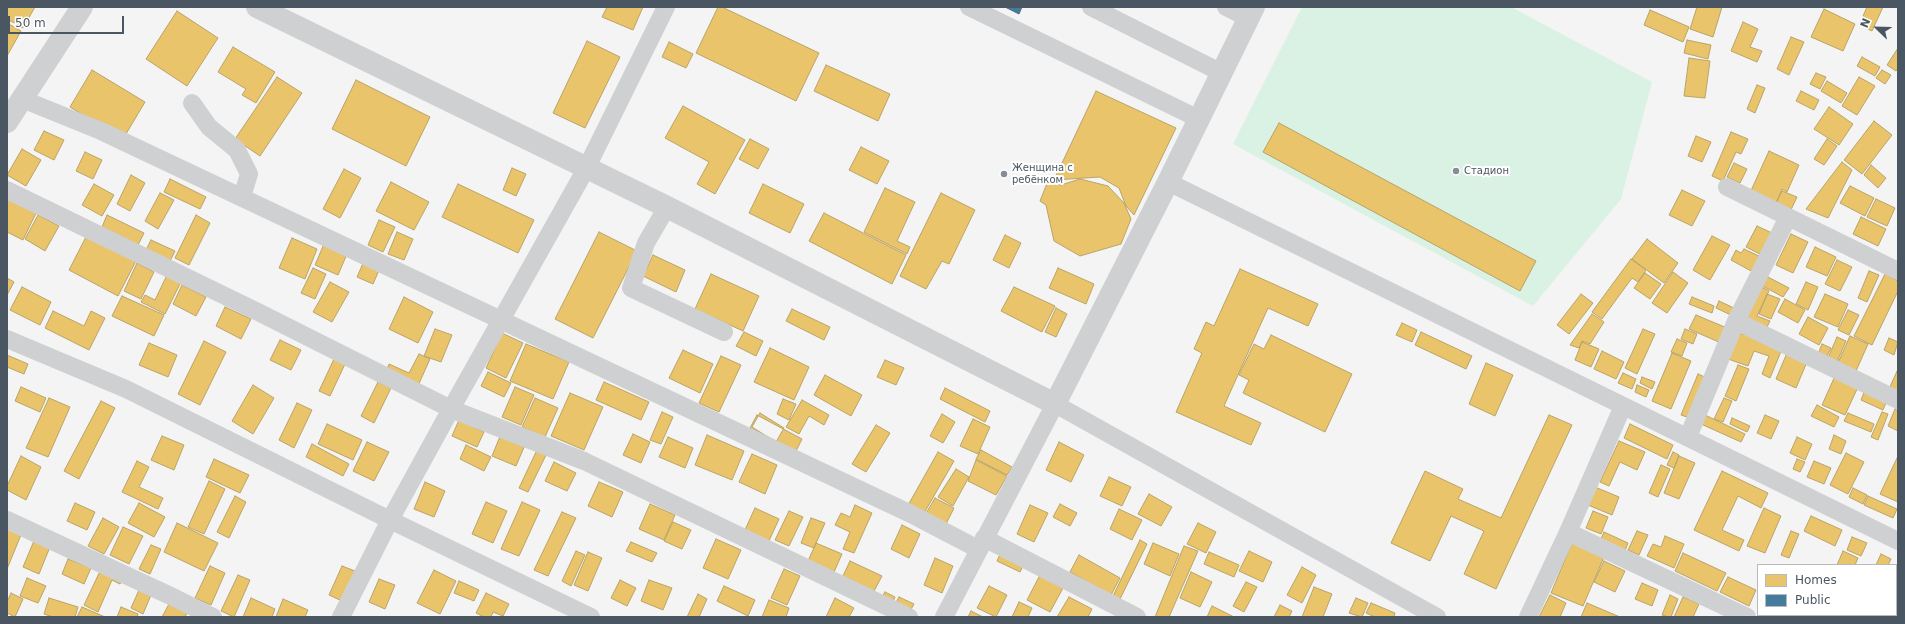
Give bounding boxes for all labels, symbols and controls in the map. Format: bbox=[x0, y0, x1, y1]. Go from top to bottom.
scale bar bbox=[10, 8, 126, 34]
north arrow bbox=[1857, 8, 1897, 48]
text: 50 m bbox=[15, 16, 46, 30]
text: N bbox=[1858, 16, 1873, 30]
place label: Женщина с ребёнком bbox=[1012, 162, 1073, 186]
place label: Стадион bbox=[1464, 165, 1509, 177]
marker: Стадион bbox=[1451, 166, 1461, 176]
marker: Женщина с ребёнком bbox=[999, 169, 1009, 179]
legend bbox=[1757, 564, 1897, 616]
text: Homes bbox=[1795, 573, 1837, 587]
text: Public bbox=[1795, 593, 1831, 607]

